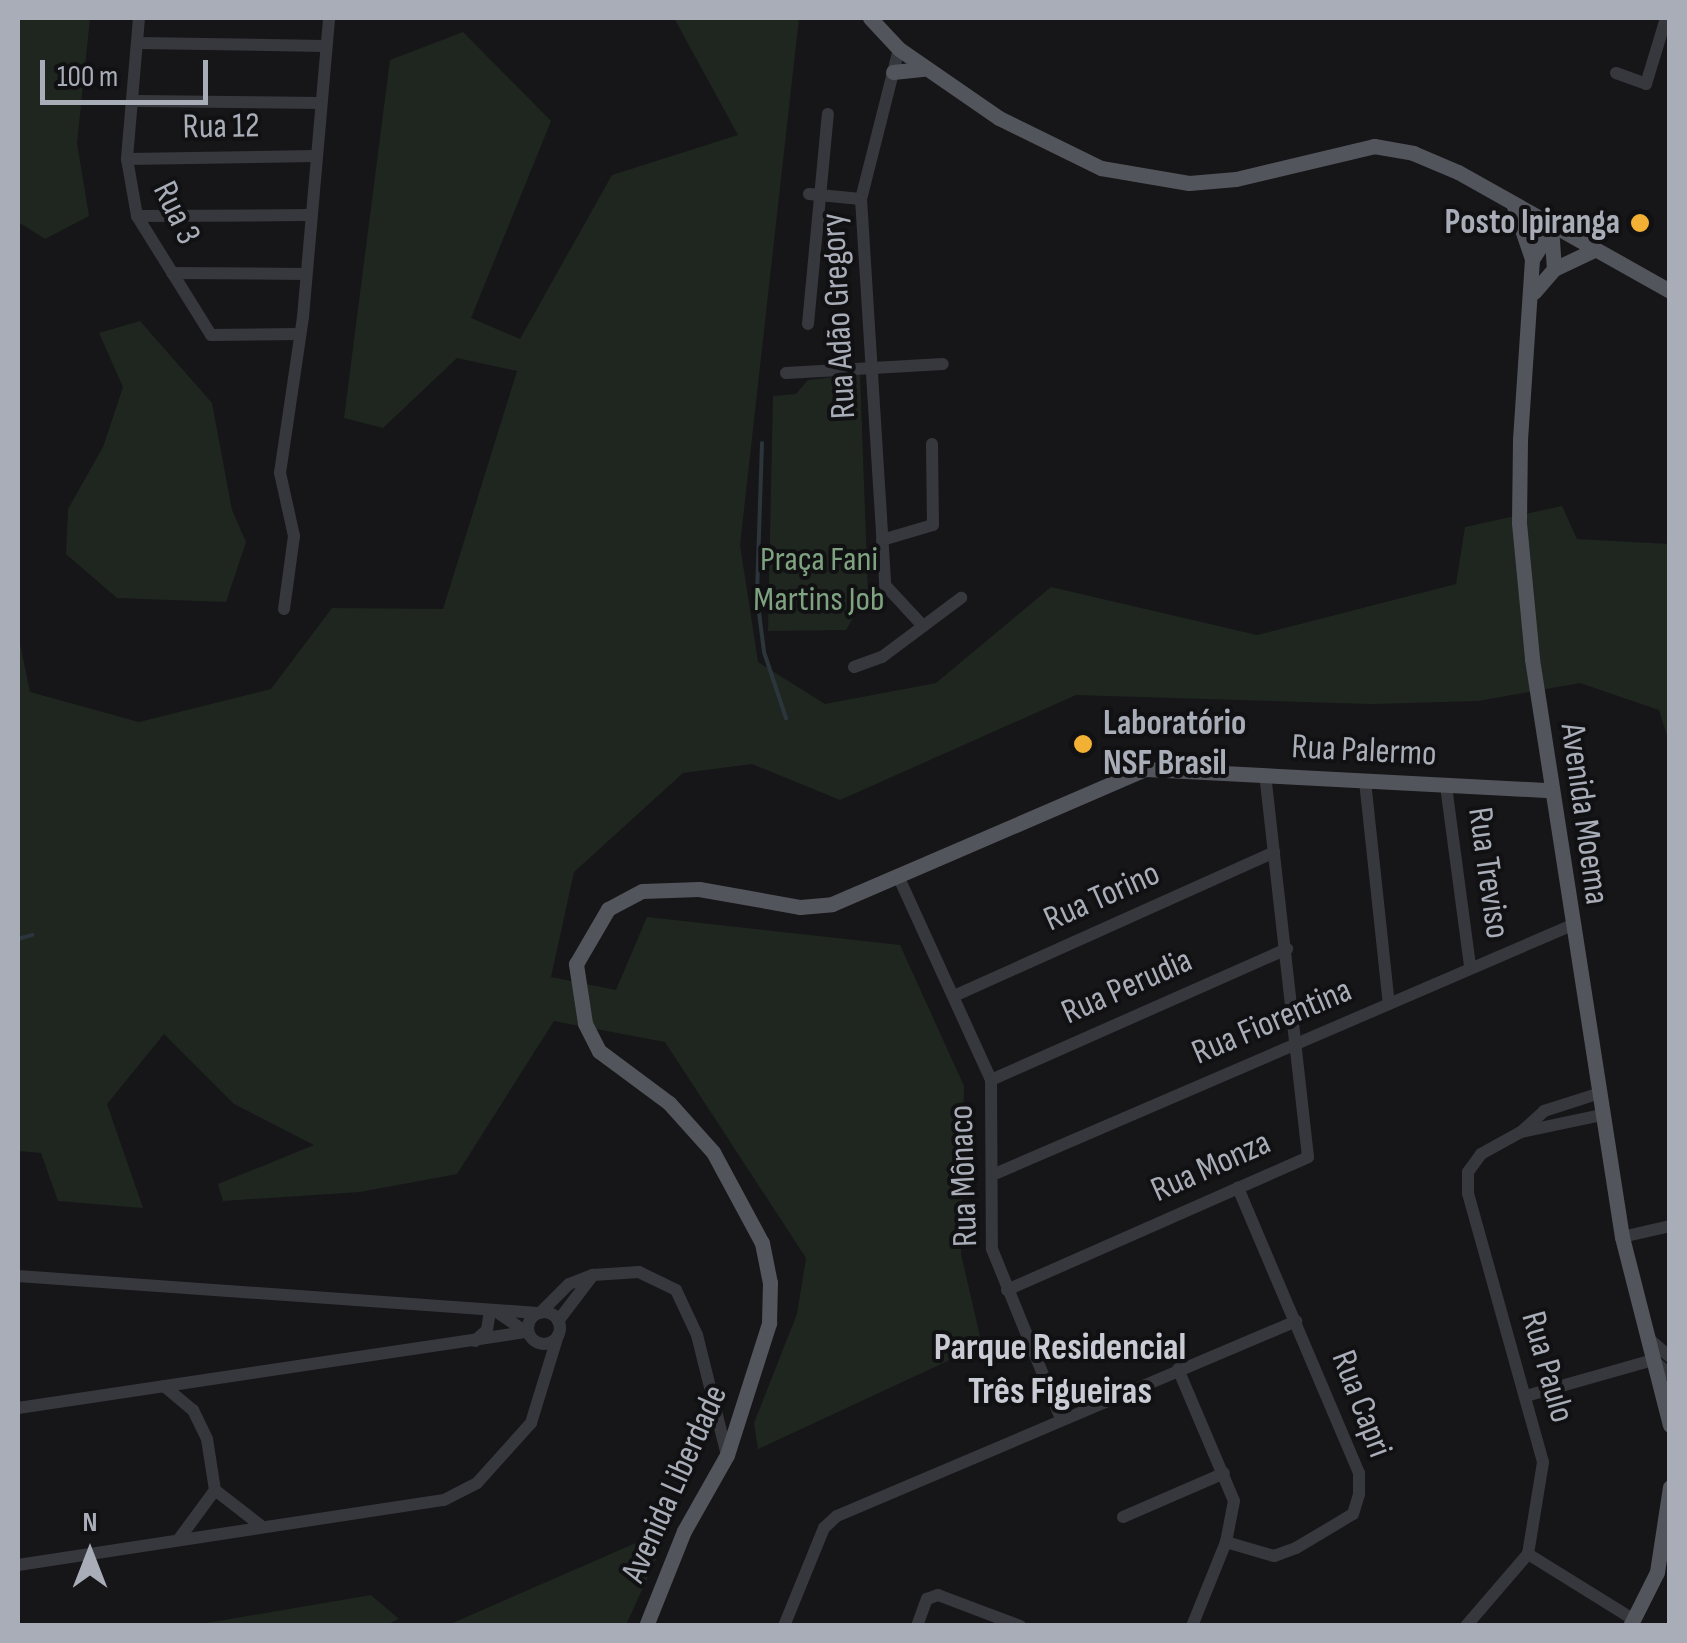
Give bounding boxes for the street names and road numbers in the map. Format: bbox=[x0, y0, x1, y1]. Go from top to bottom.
street label: Rua 12 bbox=[182, 105, 260, 149]
street label: Rua 3 bbox=[143, 175, 209, 251]
street label: Rua Adão Gregory bbox=[813, 212, 865, 420]
street label: Avenida Moema bbox=[1551, 721, 1617, 907]
street label: Rua Palermo bbox=[1290, 726, 1438, 776]
street label: Rua Treviso bbox=[1458, 805, 1518, 941]
street label: Rua Torino bbox=[1038, 853, 1166, 941]
street label: Rua Perudia bbox=[1055, 940, 1199, 1034]
street label: Rua Fiorentina bbox=[1186, 970, 1358, 1074]
street label: Rua Mônaco bbox=[941, 1104, 987, 1248]
street label: Rua Monza bbox=[1145, 1122, 1277, 1212]
street label: Rua Paulo bbox=[1511, 1307, 1583, 1427]
street label: Rua Capri bbox=[1322, 1345, 1400, 1463]
street label: Avenida Liberdade bbox=[613, 1379, 737, 1589]

